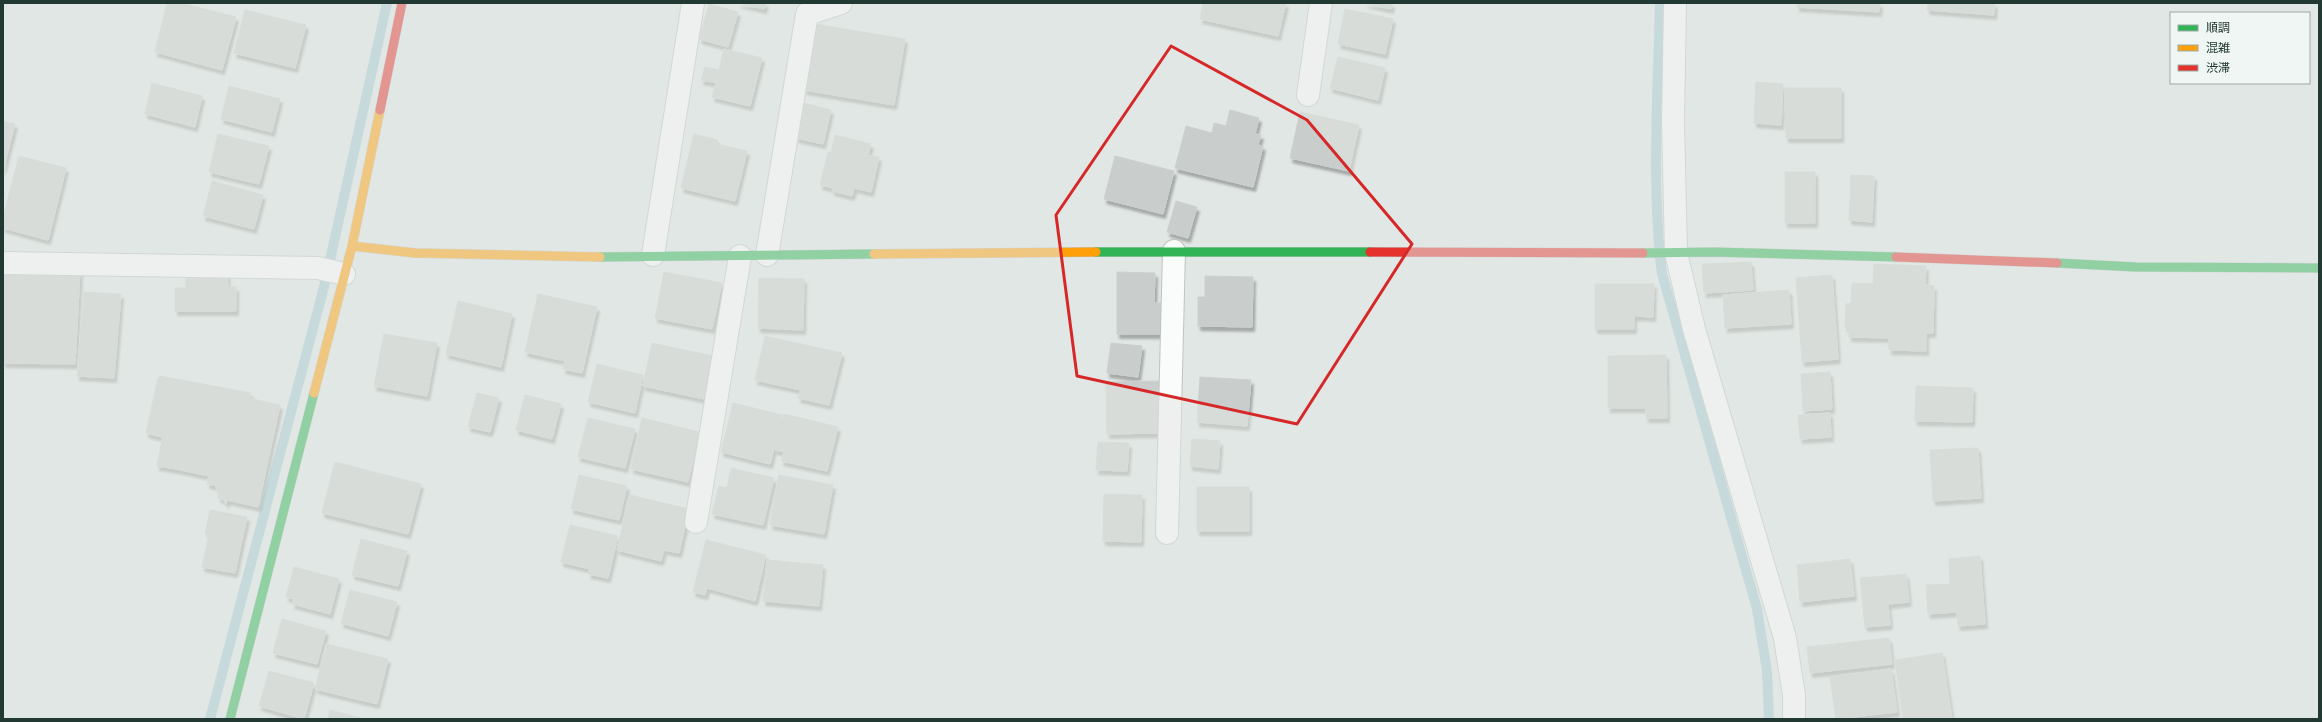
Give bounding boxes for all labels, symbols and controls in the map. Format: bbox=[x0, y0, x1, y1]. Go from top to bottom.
legend bbox=[2170, 12, 2310, 84]
text: 順調 bbox=[2206, 22, 2230, 34]
text: 混雑 bbox=[2206, 41, 2230, 54]
text: 渋滞 bbox=[2206, 62, 2230, 74]

